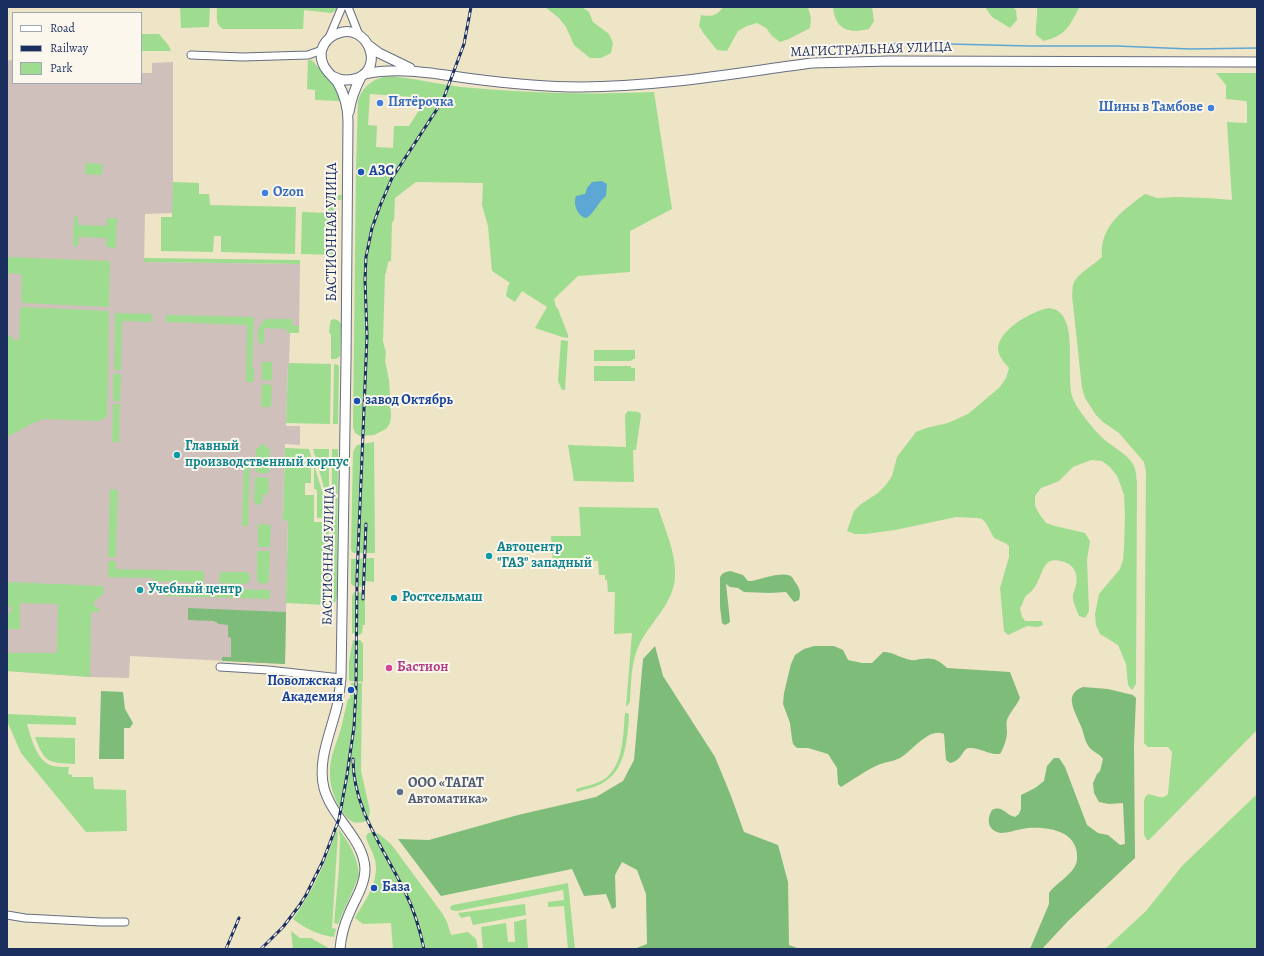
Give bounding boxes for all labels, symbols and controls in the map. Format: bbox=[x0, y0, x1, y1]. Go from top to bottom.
legend bbox=[12, 12, 142, 84]
text: Road bbox=[50, 20, 75, 36]
street label: МАГИСТРАЛЬНАЯ УЛИЦА bbox=[790, 39, 952, 61]
text: Railway bbox=[50, 40, 88, 56]
text: Park bbox=[50, 60, 73, 76]
place label: Пятёрочка bbox=[388, 95, 454, 111]
marker: Пятёрочка bbox=[375, 98, 385, 108]
place label: Шины в Тамбове bbox=[1098, 100, 1203, 116]
marker: Шины в Тамбове bbox=[1206, 103, 1216, 113]
street label: БАСТИОННАЯ УЛИЦА bbox=[325, 163, 341, 301]
place label: АЗС bbox=[369, 164, 394, 180]
marker: АЗС bbox=[356, 167, 366, 177]
place label: Ozon bbox=[273, 185, 304, 201]
marker: Ozon bbox=[260, 188, 270, 198]
place label: завод Октябрь bbox=[365, 393, 453, 409]
marker: завод Октябрь bbox=[352, 396, 362, 406]
place label: Главный производственный корпус bbox=[185, 439, 349, 472]
marker: Главный производственный корпус bbox=[172, 450, 182, 460]
street label: БАСТИОННАЯ УЛИЦА bbox=[319, 486, 339, 626]
place label: Автоцентр "ГАЗ" западный bbox=[497, 540, 592, 572]
marker: Автоцентр "ГАЗ" западный bbox=[484, 551, 494, 561]
place label: Учебный центр bbox=[148, 582, 242, 598]
marker: Учебный центр bbox=[135, 585, 145, 595]
place label: Ростсельмаш bbox=[402, 590, 483, 606]
marker: Ростсельмаш bbox=[389, 593, 399, 603]
place label: Бастион bbox=[397, 660, 449, 676]
marker: Бастион bbox=[384, 663, 394, 673]
place label: Поволжская Академия bbox=[267, 674, 343, 706]
marker: Поволжская Академия bbox=[346, 685, 356, 695]
place label: ООО «ТАГАТ Автоматика» bbox=[408, 776, 488, 808]
marker: ООО «ТАГАТ Автоматика» bbox=[395, 787, 405, 797]
place label: База bbox=[382, 880, 410, 896]
marker: База bbox=[369, 883, 379, 893]

